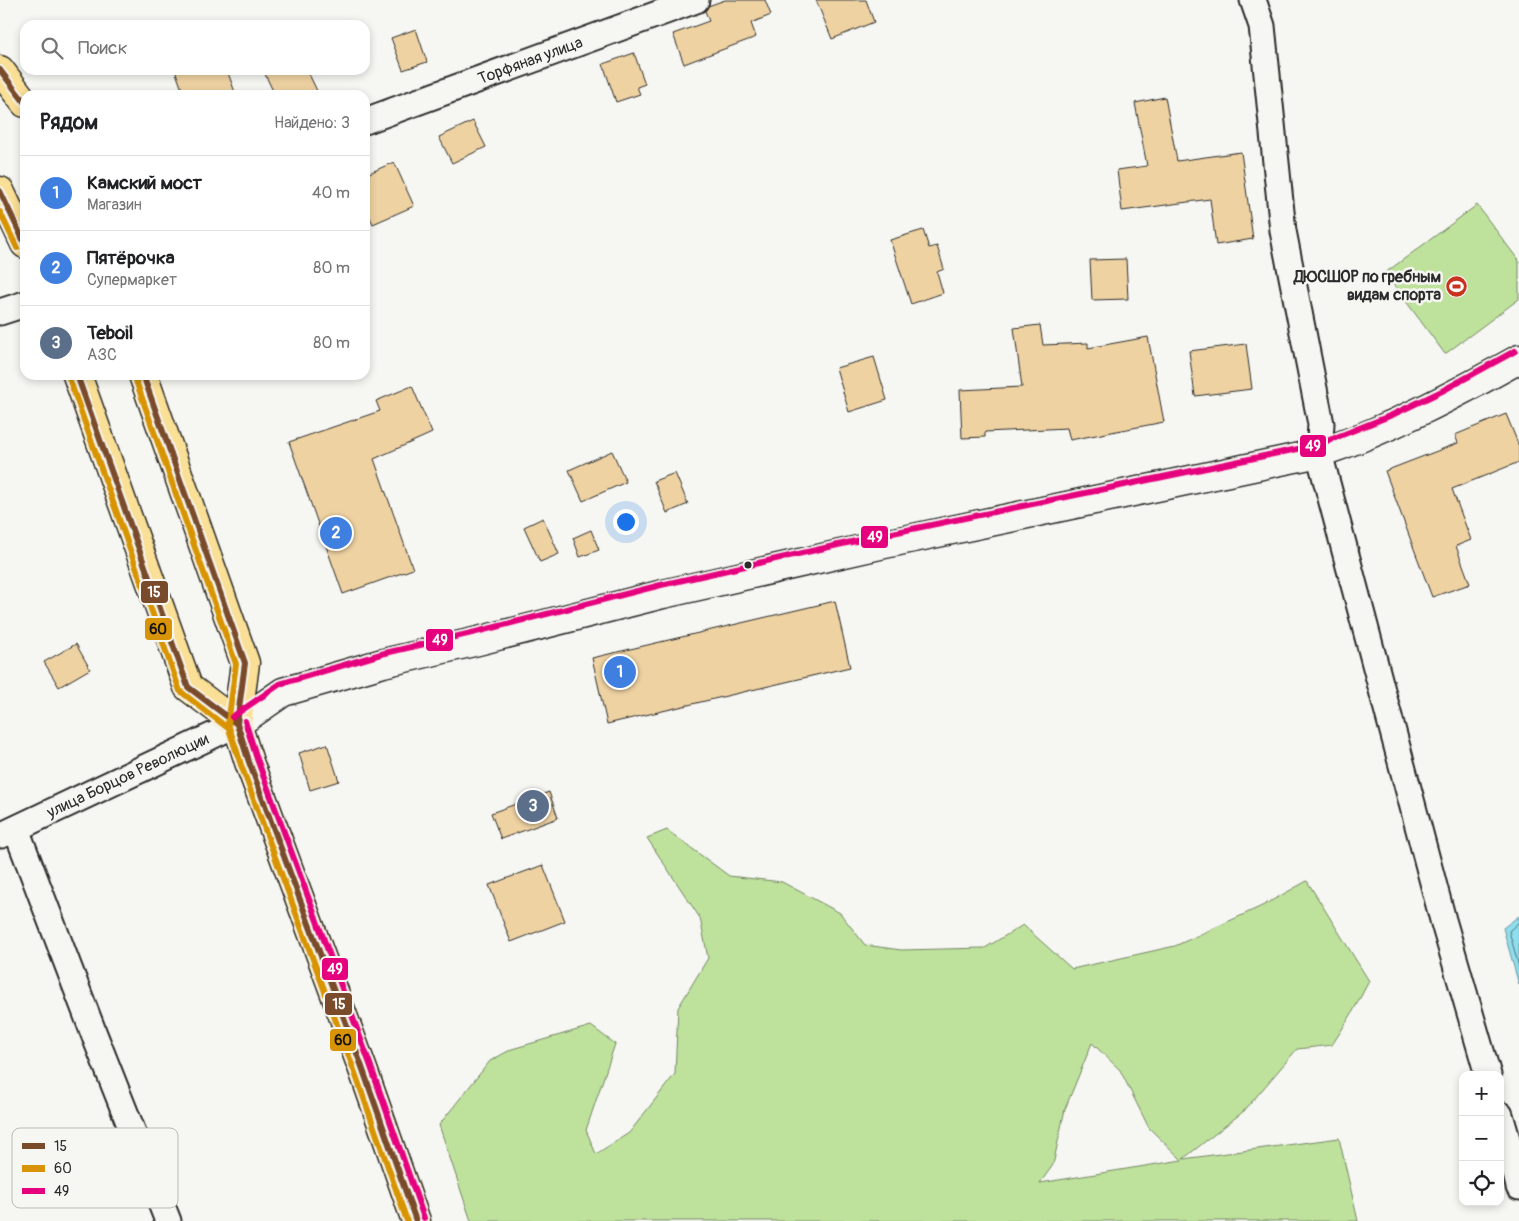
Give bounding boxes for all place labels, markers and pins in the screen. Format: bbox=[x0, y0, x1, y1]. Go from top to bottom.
place label: ДЮСШОР по гребным видам спорта bbox=[1293, 267, 1442, 305]
sports icon: ДЮСШОР по гребным видам спорта bbox=[1445, 274, 1469, 298]
pin: 2 bbox=[320, 514, 352, 552]
unlabelled marker bbox=[743, 560, 753, 570]
pin: 1 bbox=[604, 653, 636, 691]
pin: 3 bbox=[517, 787, 549, 825]

